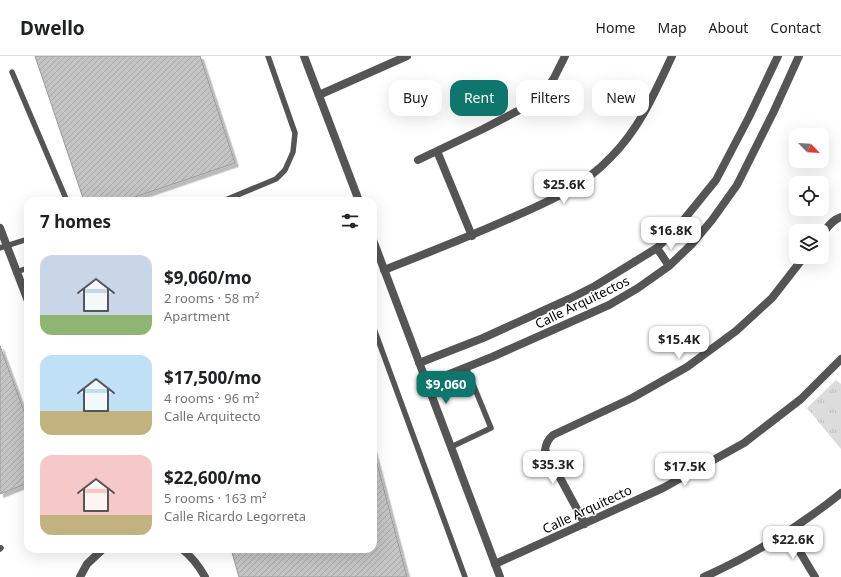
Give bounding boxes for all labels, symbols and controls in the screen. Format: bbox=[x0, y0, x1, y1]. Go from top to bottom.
text: Dwello bbox=[20, 15, 85, 41]
text: Home bbox=[596, 18, 635, 37]
text: Map bbox=[657, 18, 687, 37]
text: About bbox=[709, 18, 748, 37]
text: Contact bbox=[770, 18, 821, 37]
chip: Buy bbox=[389, 80, 442, 116]
chip: Rent bbox=[450, 80, 508, 116]
chip: Filters bbox=[516, 80, 584, 116]
chip: New bbox=[592, 80, 649, 116]
north arrow bbox=[789, 128, 829, 168]
map controls bbox=[789, 128, 829, 264]
pin: $25.6K bbox=[531, 171, 597, 205]
text: $25.6K bbox=[543, 175, 585, 193]
button: locate bbox=[789, 176, 829, 216]
text: 7 homes bbox=[40, 210, 111, 233]
icon: filters bbox=[339, 210, 361, 232]
pin: $16.8K bbox=[638, 217, 704, 251]
text: $16.8K bbox=[650, 221, 692, 239]
button: layers bbox=[789, 224, 829, 264]
text: $9,060/mo bbox=[164, 266, 252, 289]
icon: home bbox=[72, 271, 120, 319]
street label: Calle Arquitectos bbox=[532, 271, 632, 333]
text: 2 rooms · 58 m² bbox=[164, 289, 259, 307]
text: Apartment bbox=[164, 307, 230, 325]
pin: $15.4K bbox=[646, 326, 712, 360]
text: $15.4K bbox=[658, 330, 700, 348]
text: $17,500/mo bbox=[164, 366, 261, 389]
icon: home bbox=[72, 371, 120, 419]
pin: $9,060 bbox=[413, 371, 479, 405]
text: $9,060 bbox=[426, 375, 466, 393]
text: 4 rooms · 96 m² bbox=[164, 389, 259, 407]
text: Calle Arquitecto bbox=[164, 407, 261, 425]
pin: $35.3K bbox=[520, 451, 586, 485]
pin: $17.5K bbox=[652, 453, 718, 487]
text: $35.3K bbox=[532, 455, 574, 473]
text: $17.5K bbox=[664, 457, 706, 475]
text: $22,600/mo bbox=[164, 466, 261, 489]
icon: home bbox=[72, 471, 120, 519]
street label: Calle Arquitecto bbox=[539, 480, 635, 538]
text: 5 rooms · 163 m² bbox=[164, 489, 267, 507]
text: Calle Ricardo Legorreta bbox=[164, 507, 306, 525]
pin: $22.6K bbox=[760, 526, 826, 560]
text: $22.6K bbox=[772, 530, 814, 548]

